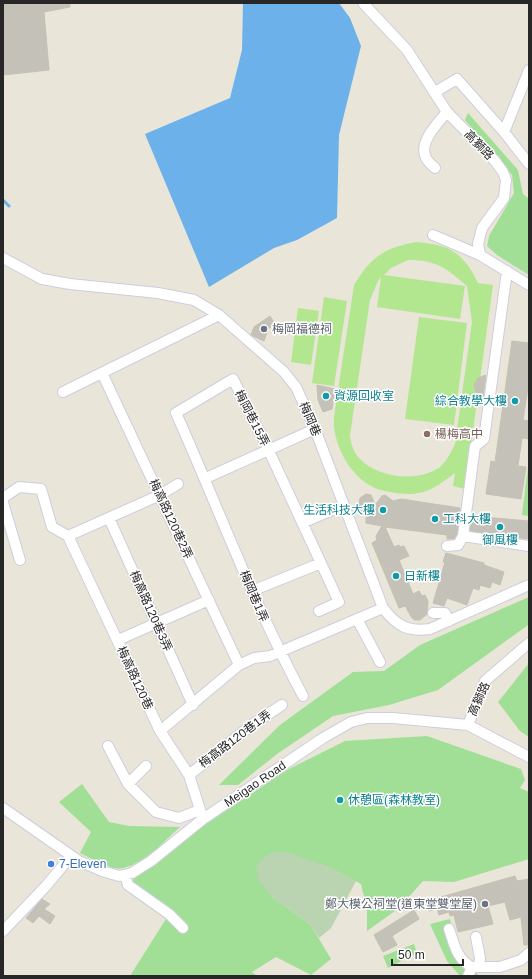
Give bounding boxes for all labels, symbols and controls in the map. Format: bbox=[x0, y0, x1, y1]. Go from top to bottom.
street label: 高獅路 bbox=[461, 127, 497, 163]
place label: 梅岡福德祠 bbox=[272, 322, 332, 336]
marker: 梅岡福德祠 bbox=[259, 324, 269, 334]
street label: 梅岡巷15弄 bbox=[232, 387, 272, 449]
place label: 資源回收室 bbox=[334, 389, 394, 403]
marker: 資源回收室 bbox=[321, 391, 331, 401]
place label: 綜合教學大樓 bbox=[435, 394, 507, 408]
marker: 綜合教學大樓 bbox=[510, 396, 520, 406]
street label: 梅岡巷 bbox=[297, 400, 323, 438]
place label: 楊梅高中 bbox=[435, 427, 483, 441]
marker: 楊梅高中 bbox=[422, 429, 432, 439]
street label: 梅高路120巷2弄 bbox=[146, 477, 196, 561]
place label: 生活科技大樓 bbox=[303, 503, 375, 517]
marker: 生活科技大樓 bbox=[378, 505, 388, 515]
place label: 工科大樓 bbox=[443, 512, 491, 526]
marker: 工科大樓 bbox=[430, 514, 440, 524]
marker: 御風樓 bbox=[495, 522, 505, 532]
place label: 御風樓 bbox=[482, 533, 518, 547]
street label: 梅岡巷1弄 bbox=[237, 568, 271, 624]
street label: 梅高路120巷3弄 bbox=[127, 569, 175, 653]
place label: 日新樓 bbox=[404, 569, 440, 583]
marker: 日新樓 bbox=[391, 571, 401, 581]
street label: 梅高路120巷 bbox=[114, 644, 156, 712]
street label: 高獅路 bbox=[465, 680, 493, 718]
street label: 梅高路120巷1弄 bbox=[196, 707, 274, 771]
street label: Meigao Road bbox=[221, 758, 289, 810]
place label: 休憩區(森林教室) bbox=[348, 793, 440, 807]
marker: 休憩區(森林教室) bbox=[335, 795, 345, 805]
place label: 7-Eleven bbox=[59, 857, 106, 871]
marker: 7-Eleven bbox=[46, 859, 56, 869]
place label: 鄭大模公祠堂(道東堂雙堂屋) bbox=[325, 897, 477, 911]
marker: 鄭大模公祠堂(道東堂雙堂屋) bbox=[480, 899, 490, 909]
scale bar bbox=[392, 941, 463, 967]
text: 50 m bbox=[398, 948, 425, 962]

